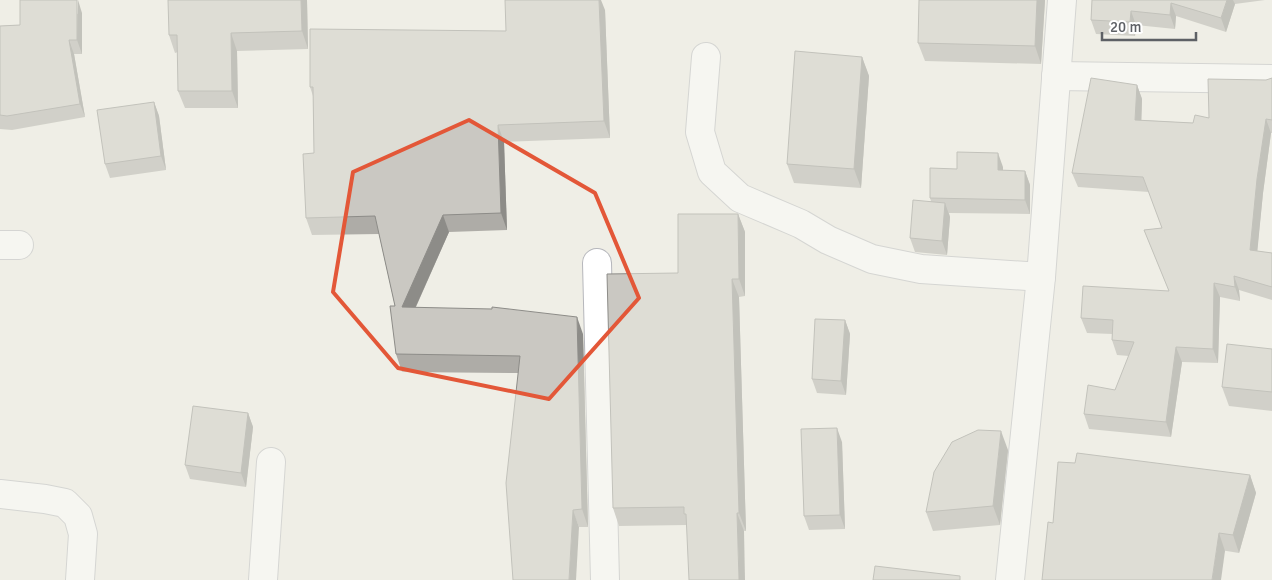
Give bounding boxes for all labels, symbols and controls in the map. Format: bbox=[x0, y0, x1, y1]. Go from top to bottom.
scale bar bbox=[1102, 10, 1196, 42]
text: 20 m bbox=[1110, 18, 1141, 36]

